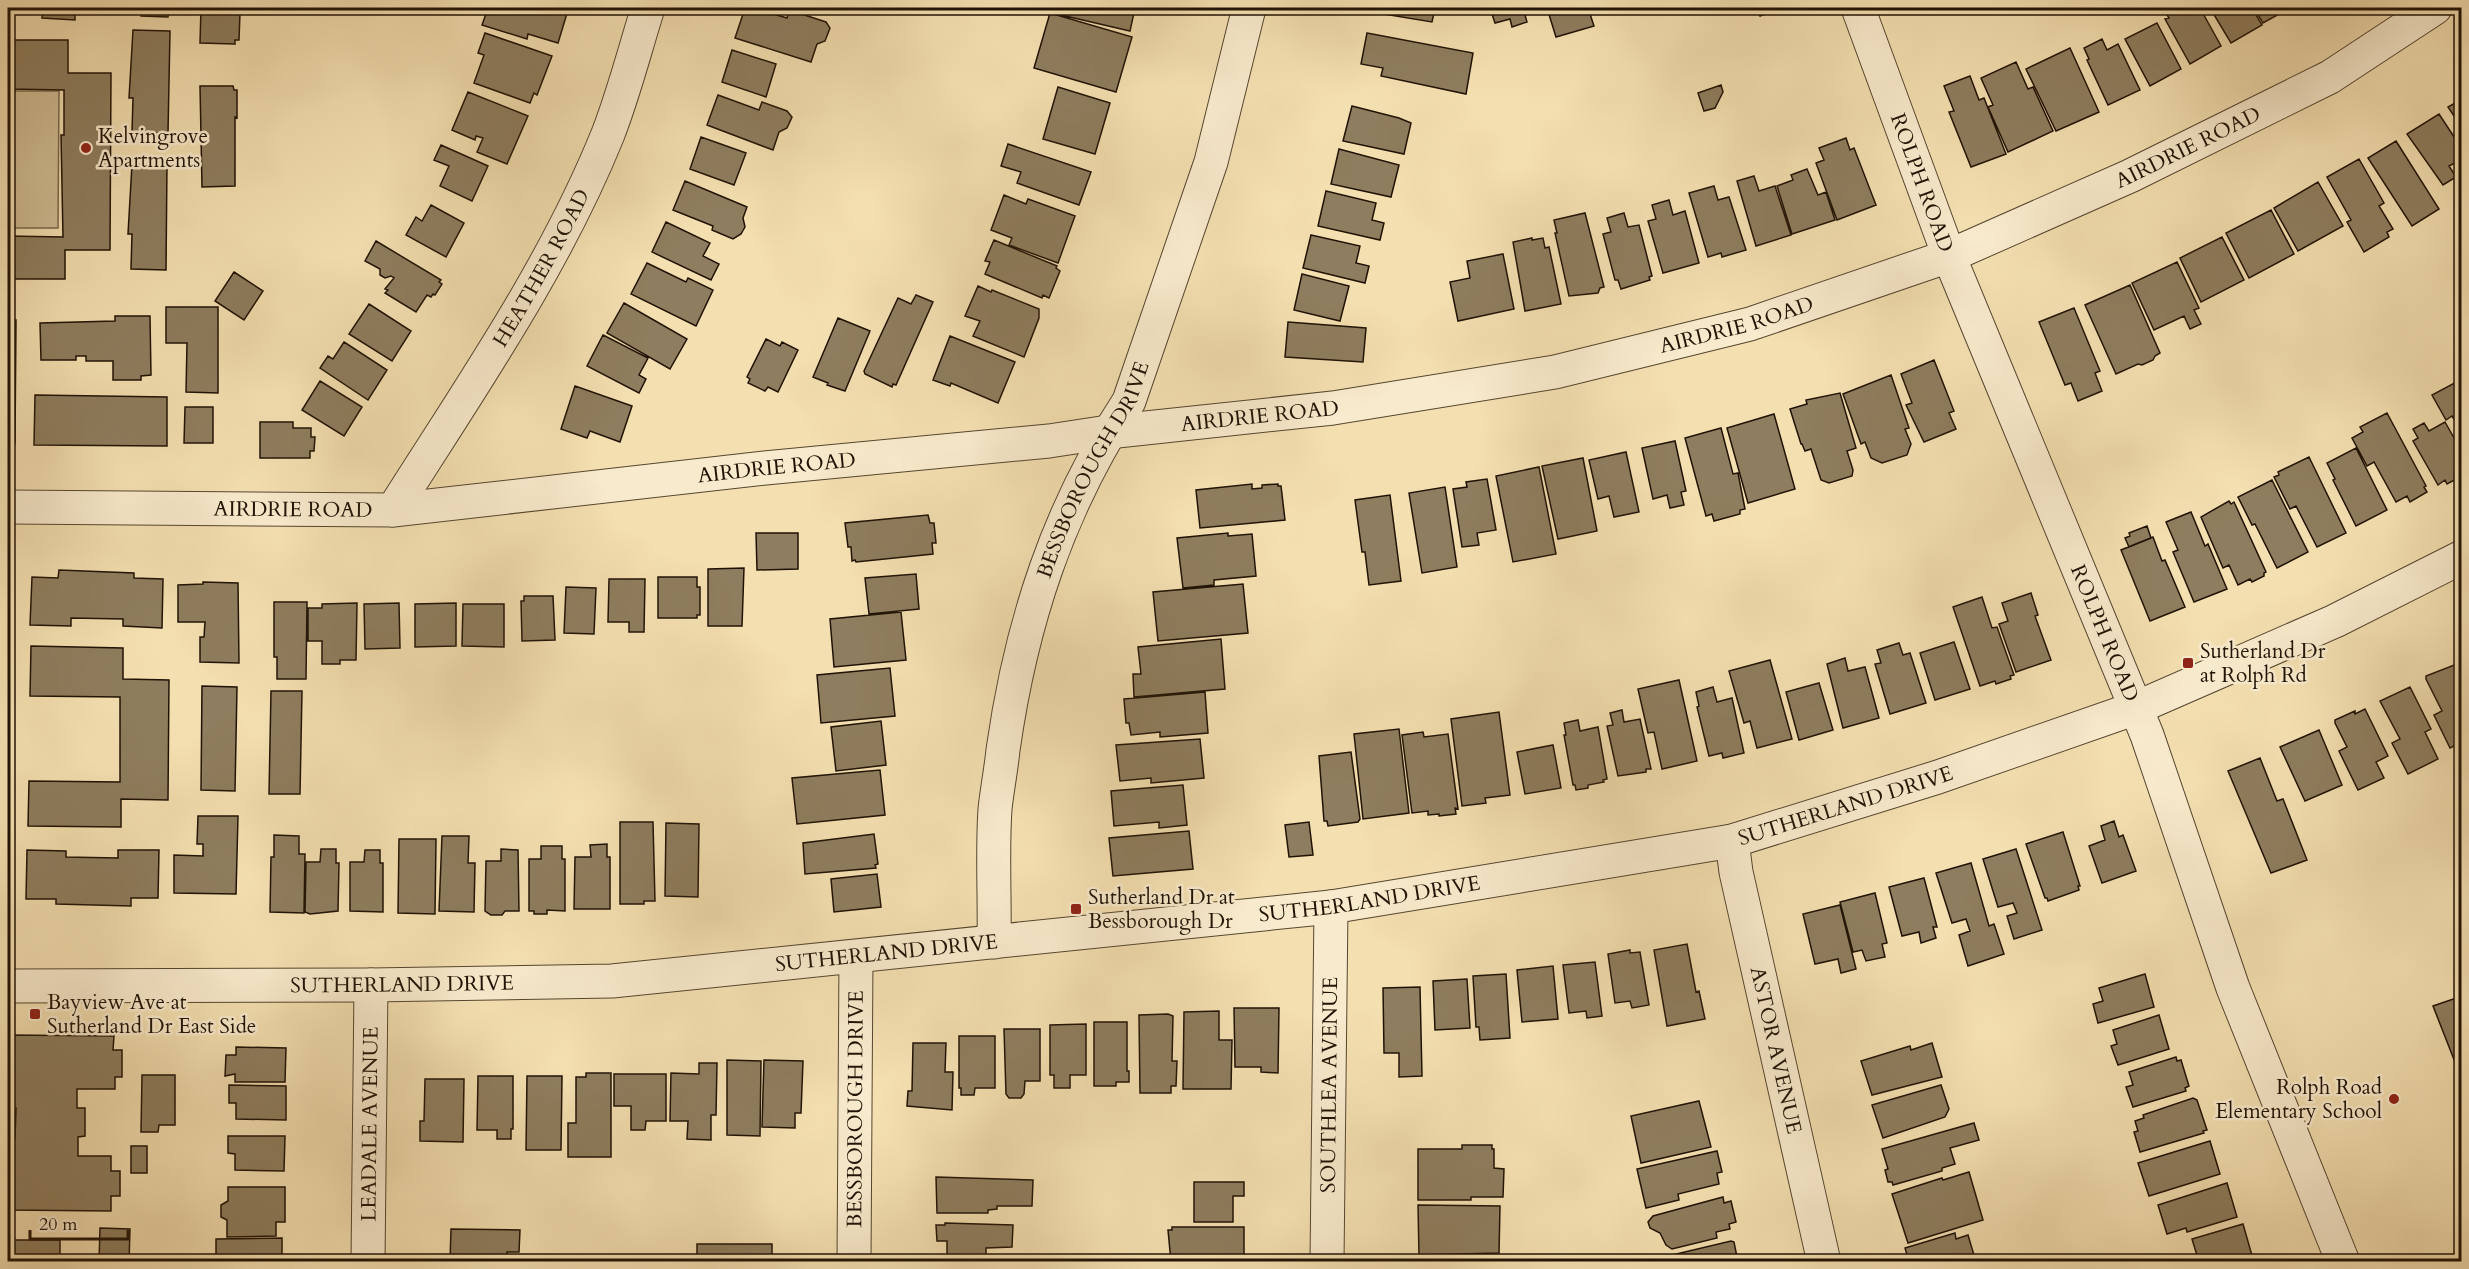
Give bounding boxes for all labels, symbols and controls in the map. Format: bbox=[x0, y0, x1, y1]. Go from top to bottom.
street label: AIRDRIE ROAD bbox=[2110, 99, 2265, 195]
street label: ROLPH ROAD bbox=[1883, 109, 1961, 256]
place label: Kelvingrove Apartments bbox=[98, 122, 208, 175]
marker: Kelvingrove Apartments bbox=[79, 141, 93, 155]
street label: HEATHER ROAD bbox=[486, 184, 596, 352]
street label: AIRDRIE ROAD bbox=[1656, 289, 1817, 360]
street label: BESSBOROUGH DRIVE bbox=[1029, 357, 1156, 582]
street label: AIRDRIE ROAD bbox=[1179, 393, 1340, 439]
street label: AIRDRIE ROAD bbox=[696, 445, 857, 490]
street label: AIRDRIE ROAD bbox=[213, 494, 373, 524]
street label: ROLPH ROAD bbox=[2064, 560, 2146, 706]
place label: Sutherland Dr at Rolph Rd bbox=[2200, 637, 2326, 690]
marker: Sutherland Dr at Rolph Rd bbox=[2181, 656, 2195, 670]
street label: SUTHERLAND DRIVE bbox=[1734, 758, 1957, 853]
street label: SUTHERLAND DRIVE bbox=[1257, 868, 1482, 929]
place label: Sutherland Dr at Bessborough Dr bbox=[1088, 883, 1235, 936]
marker: Sutherland Dr at Bessborough Dr bbox=[1069, 902, 1083, 916]
street label: SUTHERLAND DRIVE bbox=[774, 927, 999, 979]
street label: ASTOR AVENUE bbox=[1743, 964, 1809, 1137]
street label: SUTHERLAND DRIVE bbox=[290, 968, 514, 1000]
street label: SOUTHLEA AVENUE bbox=[1313, 977, 1345, 1193]
place label: Bayview Ave at Sutherland Dr East Side bbox=[47, 988, 256, 1041]
street label: BESSBOROUGH DRIVE bbox=[840, 990, 870, 1228]
marker: Bayview Ave at Sutherland Dr East Side bbox=[28, 1007, 42, 1021]
street label: LEADALE AVENUE bbox=[354, 1026, 385, 1222]
place label: Rolph Road Elementary School bbox=[2215, 1073, 2382, 1126]
marker: Rolph Road Elementary School bbox=[2387, 1092, 2401, 1106]
scale bar bbox=[30, 1203, 128, 1241]
text: 20 m bbox=[39, 1212, 78, 1237]

